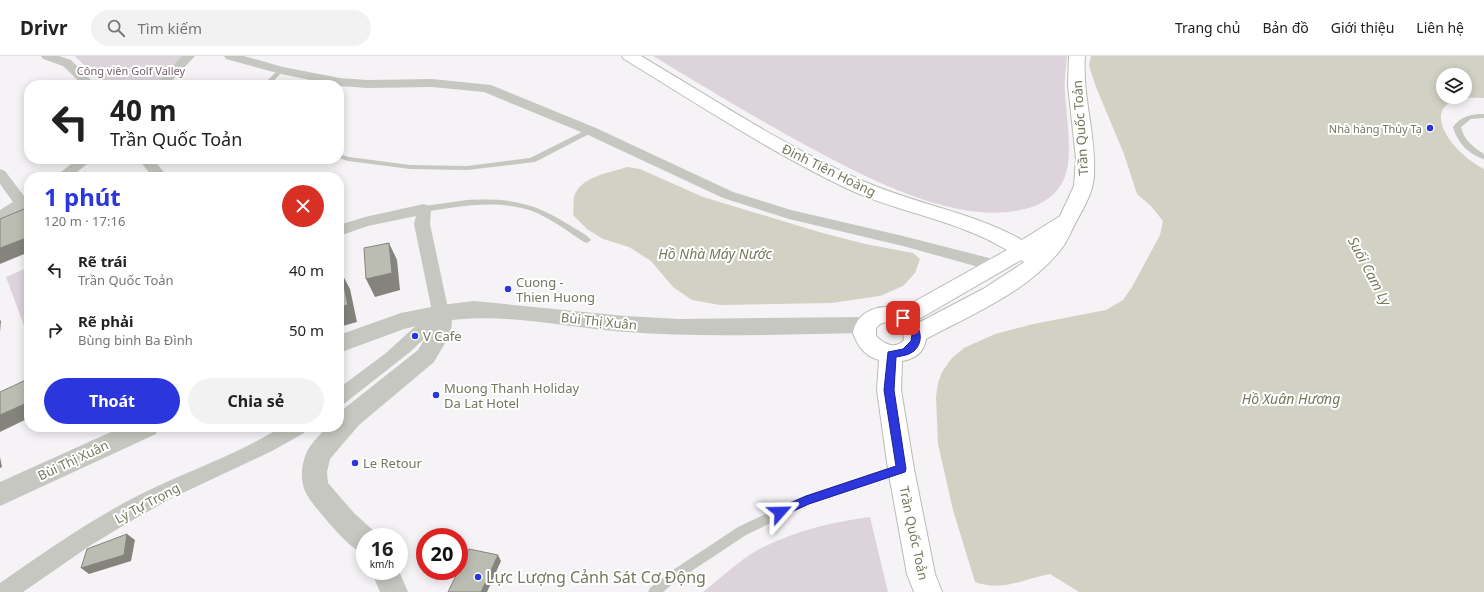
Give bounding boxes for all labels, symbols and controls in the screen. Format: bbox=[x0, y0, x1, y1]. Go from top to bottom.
search box bbox=[91, 10, 371, 46]
text: Drivr bbox=[20, 15, 67, 41]
icon: search bbox=[105, 17, 127, 39]
text: Tìm kiếm bbox=[137, 18, 202, 38]
text: Trang chủ bbox=[1175, 18, 1240, 37]
text: Bản đồ bbox=[1262, 18, 1309, 37]
text: Giới thiệu bbox=[1331, 18, 1394, 37]
text: Liên hệ bbox=[1416, 18, 1464, 37]
park label: Công viên Golf Valley bbox=[77, 63, 186, 78]
map controls bbox=[1436, 68, 1472, 104]
button: layers bbox=[1436, 68, 1472, 104]
street label: Trần Quốc Toản bbox=[1068, 80, 1092, 176]
text: 40 m bbox=[110, 91, 177, 129]
icon: left bbox=[44, 96, 96, 148]
place label: Nhà hàng Thủy Tạ bbox=[1329, 121, 1422, 136]
marker: Nhà hàng Thủy Tạ bbox=[1425, 123, 1435, 133]
text: Trần Quốc Toản bbox=[110, 127, 242, 151]
street label: Đinh Tiên Hoàng bbox=[779, 139, 879, 201]
text: 1 phút bbox=[44, 180, 121, 213]
button: close bbox=[282, 185, 324, 227]
text: 120 m · 17:16 bbox=[44, 212, 125, 230]
water label: Suối Cam Ly bbox=[1344, 233, 1397, 310]
water label: Hồ Nhà Máy Nước bbox=[658, 244, 772, 263]
text: Rẽ trái bbox=[78, 251, 127, 271]
icon: left bbox=[44, 259, 66, 281]
text: 40 m bbox=[289, 260, 324, 280]
text: Trần Quốc Toản bbox=[78, 271, 174, 289]
place label: Cuong - Thien Huong bbox=[516, 273, 595, 306]
marker: Cuong - Thien Huong bbox=[503, 284, 513, 294]
pin bbox=[886, 301, 920, 335]
icon: arrive bbox=[892, 307, 914, 329]
street label: Bùi Thị Xuân bbox=[560, 308, 638, 334]
text: Rẽ phải bbox=[78, 311, 133, 331]
icon: right bbox=[44, 319, 66, 341]
text: 50 m bbox=[289, 320, 324, 340]
place label: V Cafe bbox=[423, 327, 462, 345]
text: Bùng binh Ba Đình bbox=[78, 331, 193, 349]
marker: V Cafe bbox=[410, 331, 420, 341]
button: Thoát bbox=[44, 378, 180, 424]
button: Chia sẻ bbox=[188, 378, 324, 424]
place label: Muong Thanh Holiday Da Lat Hotel bbox=[444, 379, 580, 412]
water label: Hồ Xuân Hương bbox=[1242, 389, 1340, 408]
marker: Muong Thanh Holiday Da Lat Hotel bbox=[431, 390, 441, 400]
street label: Bùi Thị Xuân bbox=[35, 436, 111, 484]
place label: Le Retour bbox=[363, 454, 423, 472]
marker: Le Retour bbox=[350, 458, 360, 468]
street label: Lý Tự Trọng bbox=[111, 478, 183, 528]
street label: Trần Quốc Toản bbox=[895, 484, 933, 582]
position arrow bbox=[759, 491, 801, 533]
speed limit sign: 20 bbox=[416, 528, 468, 580]
text: 16 bbox=[371, 535, 393, 562]
text: km/h bbox=[370, 557, 394, 571]
place label: Lực Lượng Cảnh Sát Cơ Động bbox=[486, 566, 706, 588]
marker: Lực Lượng Cảnh Sát Cơ Động bbox=[473, 572, 483, 582]

